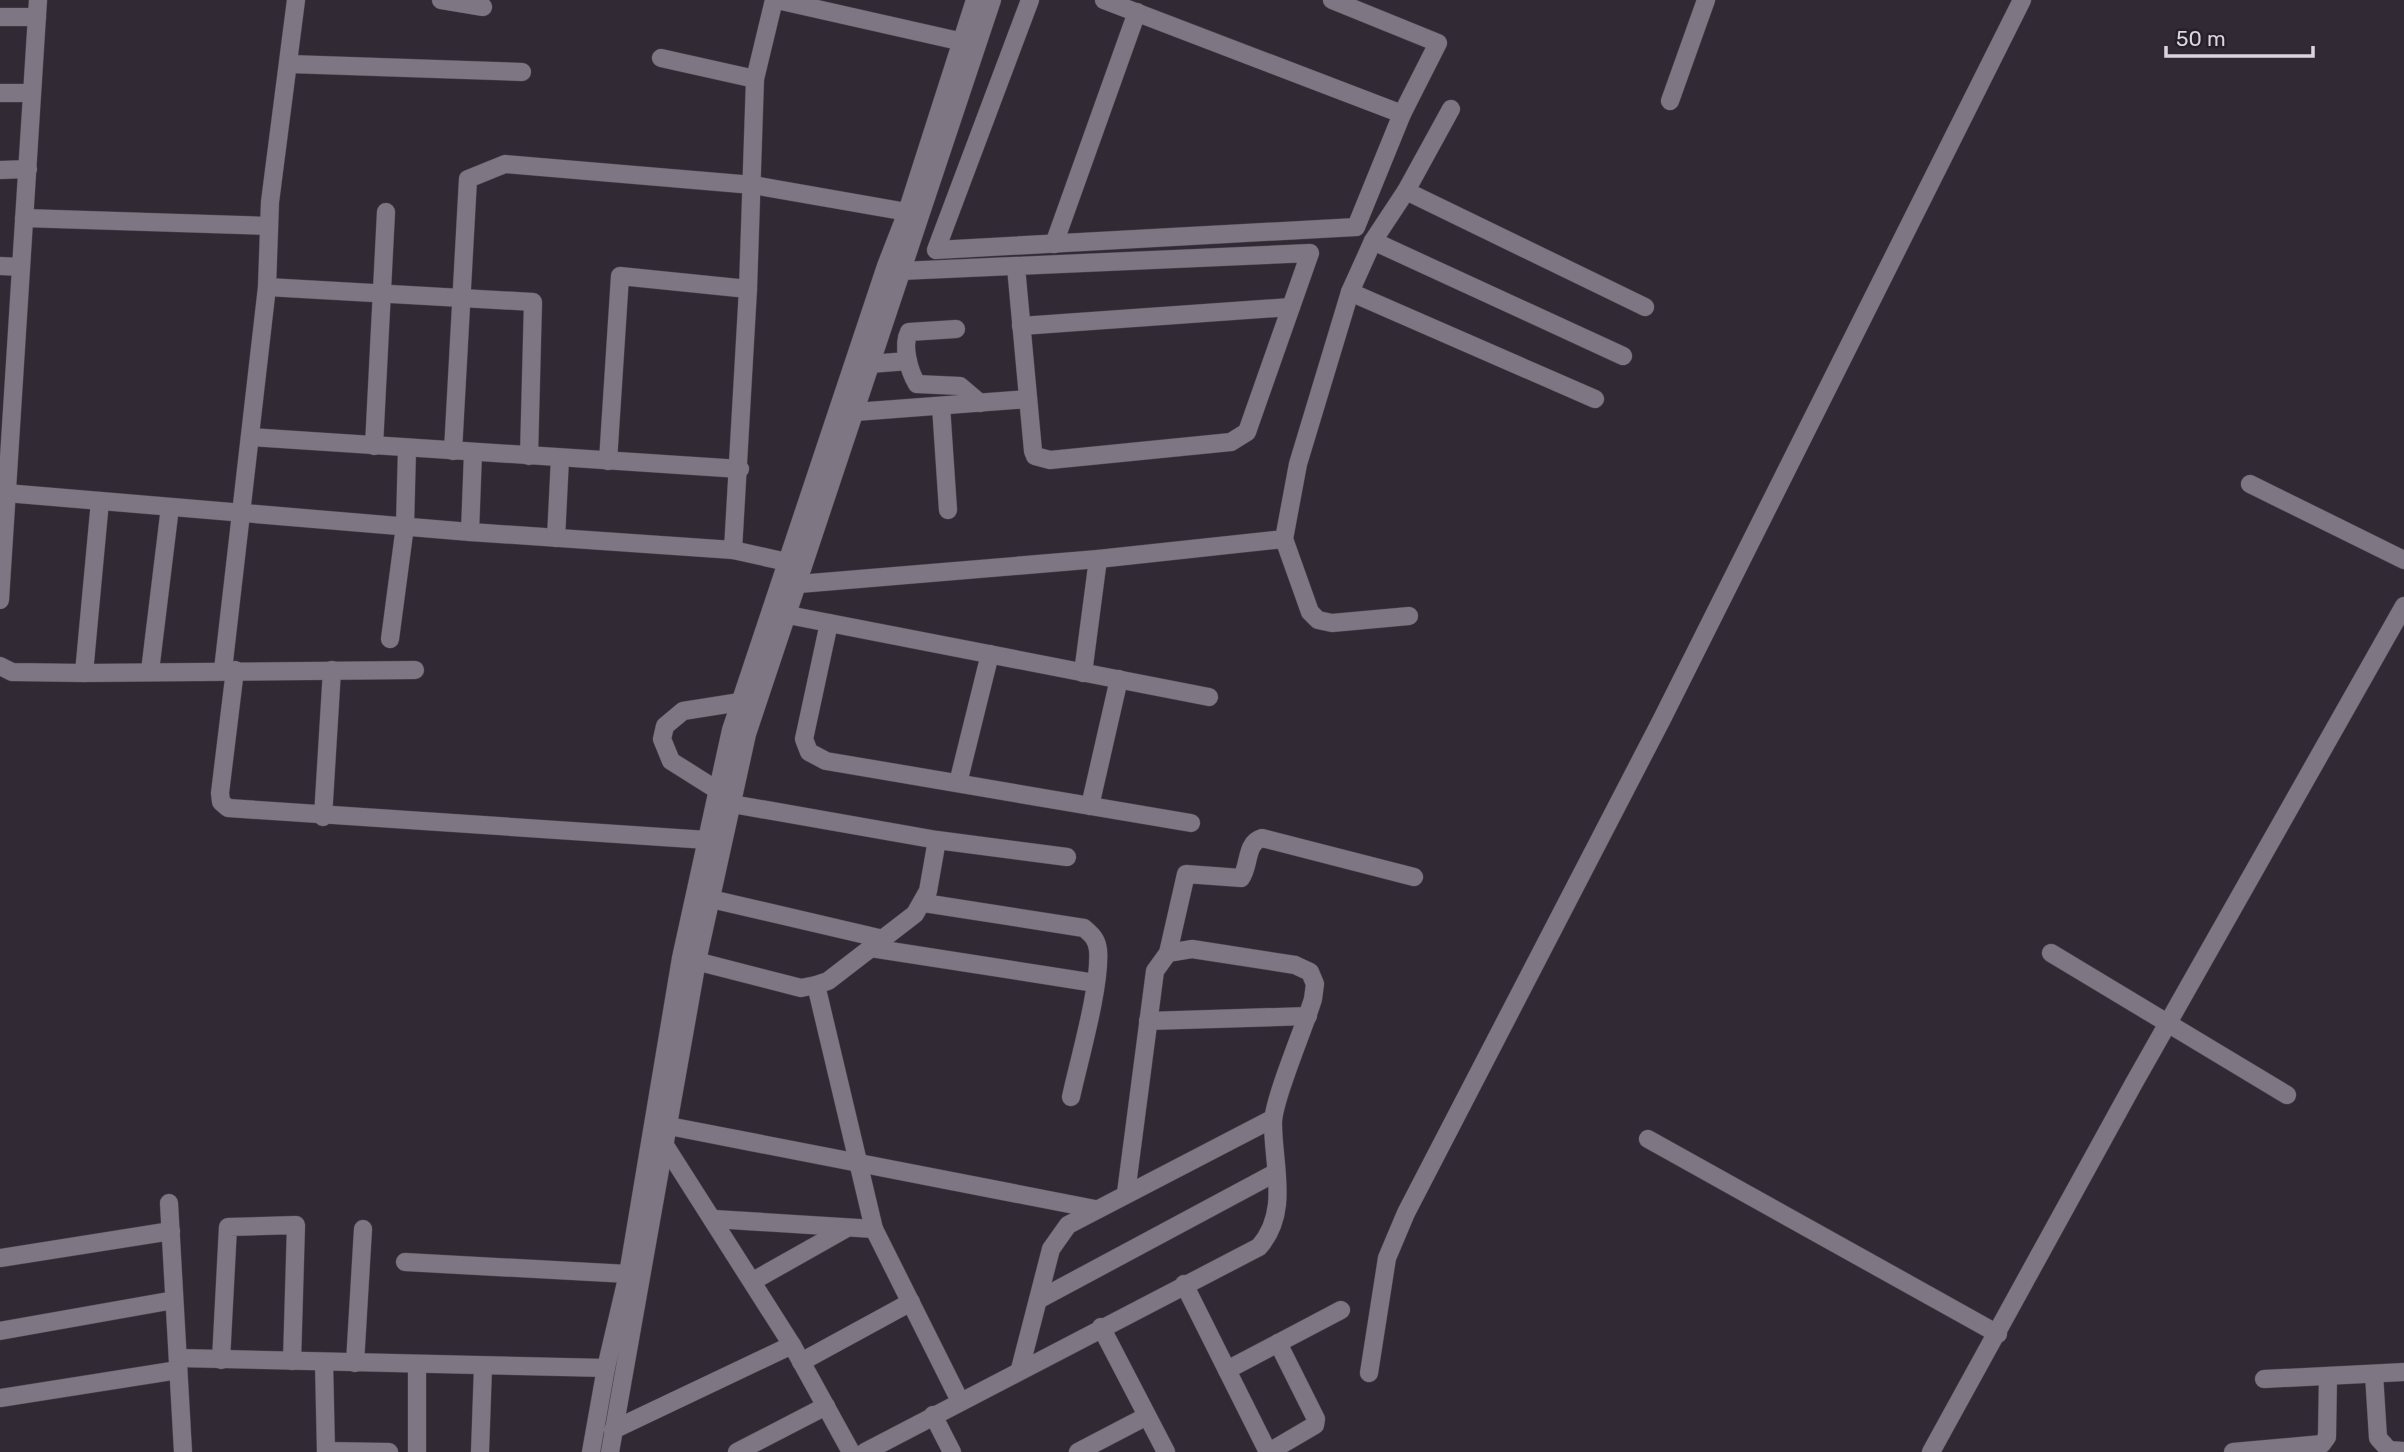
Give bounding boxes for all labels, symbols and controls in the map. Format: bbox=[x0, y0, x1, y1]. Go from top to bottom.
scale bar bbox=[2166, 14, 2313, 58]
text: 50 m bbox=[2176, 26, 2226, 51]

